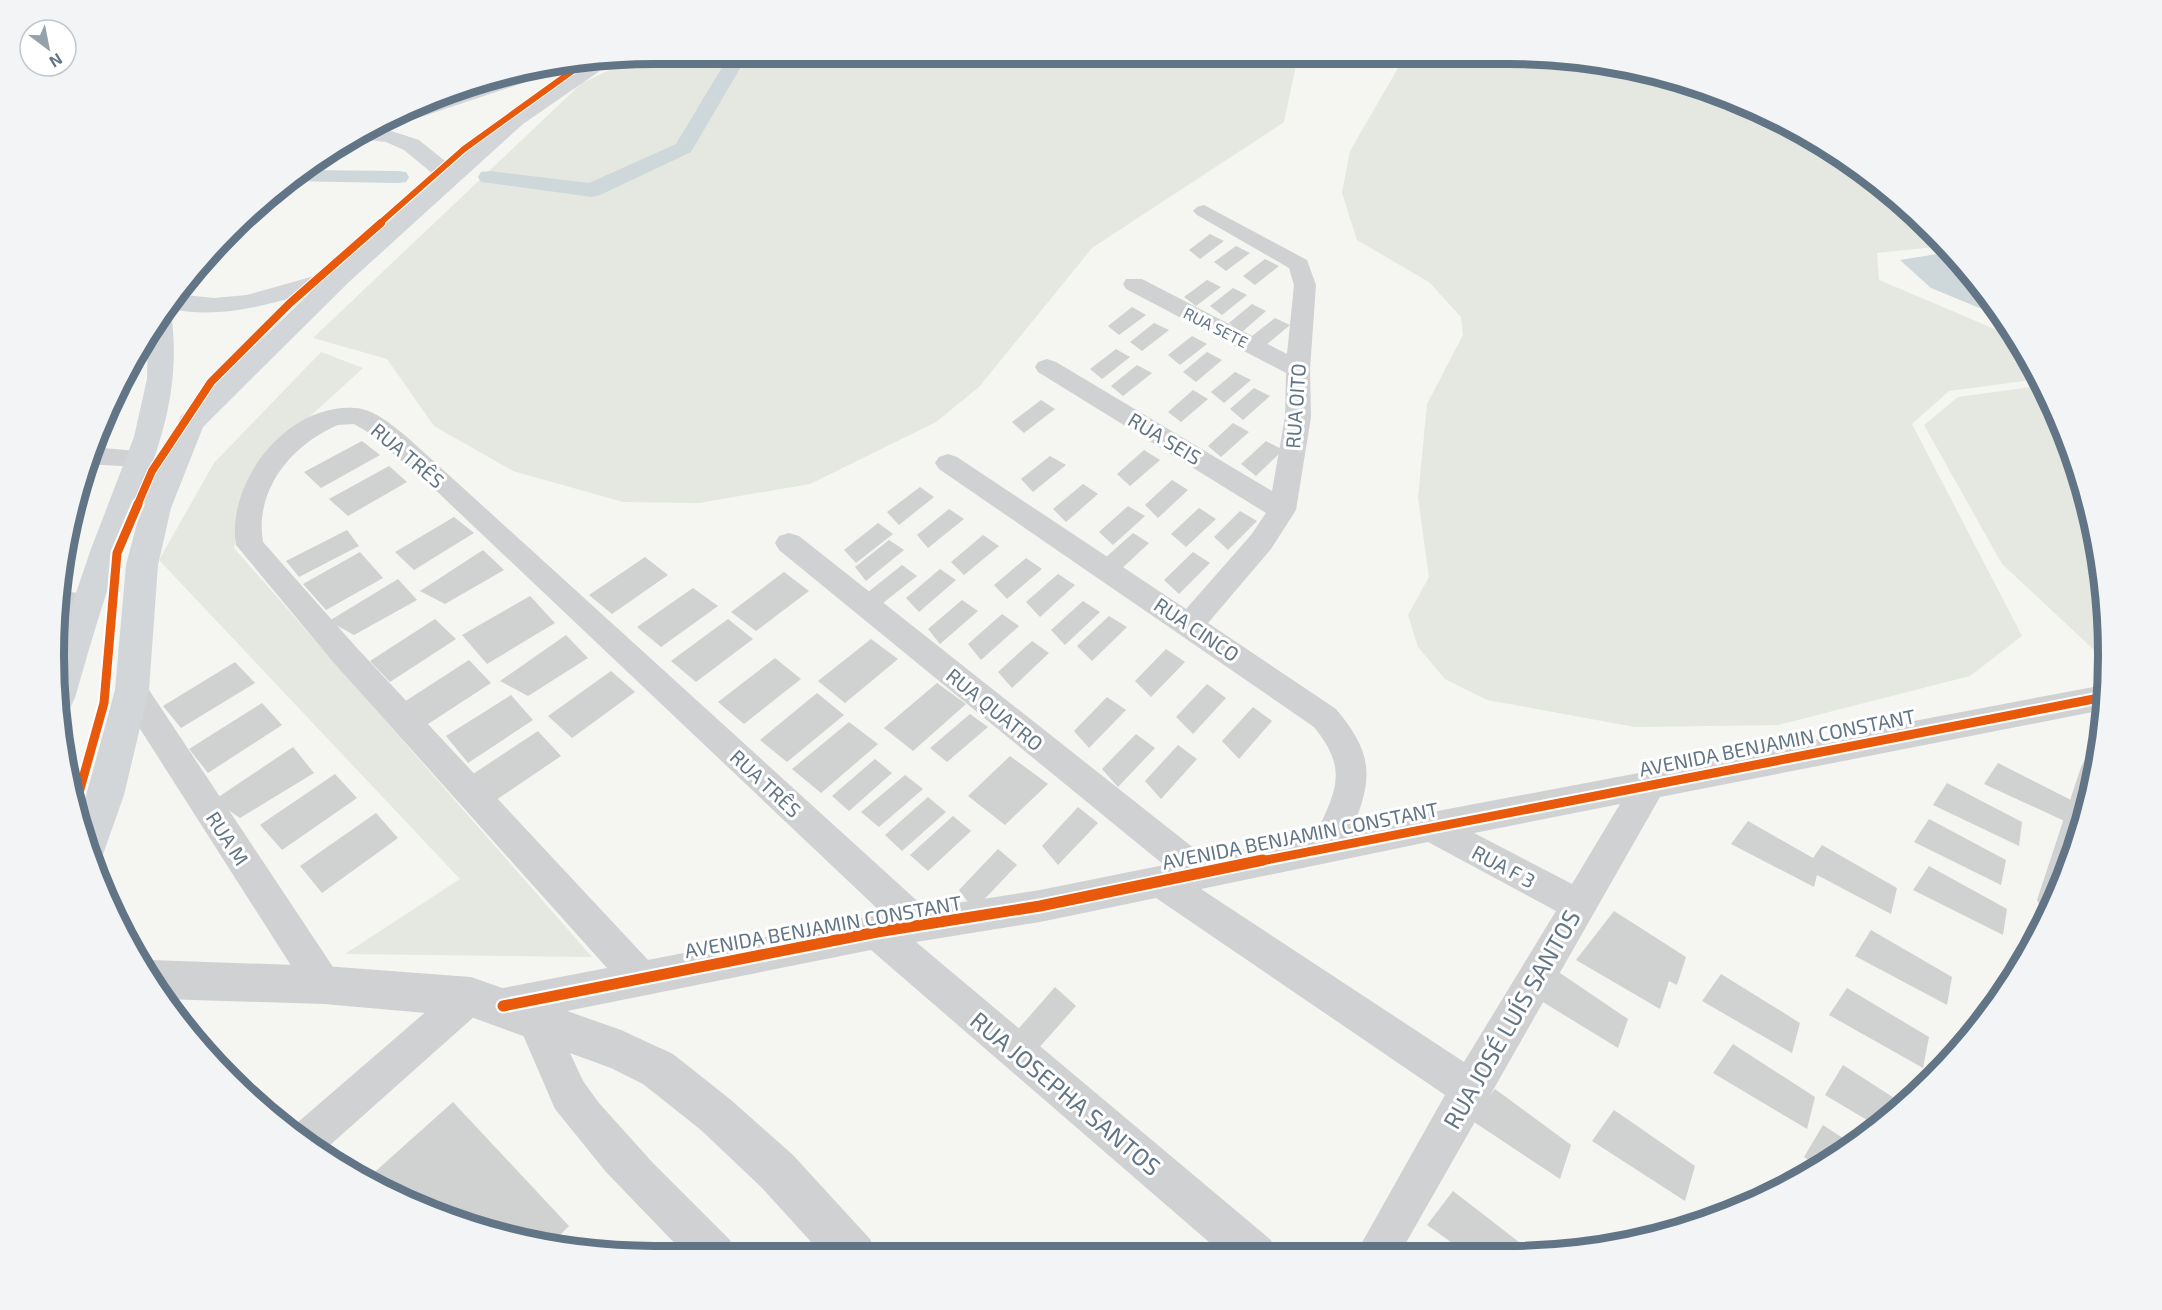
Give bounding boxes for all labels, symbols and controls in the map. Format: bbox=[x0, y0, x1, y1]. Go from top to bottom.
north arrow bbox=[18, 18, 78, 78]
text: N bbox=[46, 50, 66, 72]
street label: RUA SETE bbox=[1181, 303, 1251, 351]
street label: RUA OITO bbox=[1280, 363, 1310, 449]
street label: RUA SEIS bbox=[1124, 407, 1206, 469]
street label: RUA TRÊS bbox=[367, 418, 449, 492]
street label: RUA CINCO bbox=[1150, 592, 1244, 666]
street label: RUA QUATRO bbox=[942, 663, 1048, 755]
street label: AVENIDA BENJAMIN CONSTANT bbox=[1637, 703, 1918, 781]
street label: RUA TRÊS bbox=[726, 744, 806, 822]
street label: AVENIDA BENJAMIN CONSTANT bbox=[1160, 796, 1441, 874]
street label: RUA M bbox=[202, 806, 254, 870]
street label: RUA F 3 bbox=[1468, 839, 1540, 893]
street label: AVENIDA BENJAMIN CONSTANT bbox=[683, 890, 964, 962]
street label: RUA JOSÉ LUÍS SANTOS bbox=[1436, 904, 1586, 1134]
street label: RUA JOSEPHA SANTOS bbox=[965, 1005, 1167, 1181]

